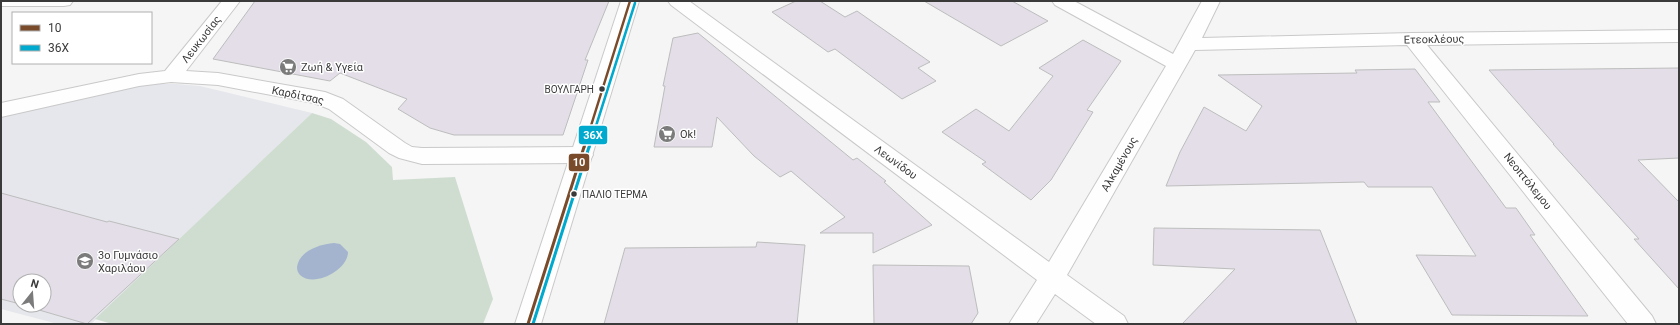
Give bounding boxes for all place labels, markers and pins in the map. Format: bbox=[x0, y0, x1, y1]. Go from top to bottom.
supermarket icon: Ζωή & Υγεία bbox=[278, 57, 298, 77]
place label: Ζωή & Υγεία bbox=[301, 61, 364, 74]
place label: ΒΟΥΛΓΑΡΗ bbox=[544, 84, 594, 95]
marker: ΒΟΥΛΓΑΡΗ bbox=[597, 84, 607, 94]
supermarket icon: Ok! bbox=[657, 124, 677, 144]
place label: Ok! bbox=[680, 128, 696, 141]
marker: ΠΑΛΙΟ ΤΕΡΜΑ bbox=[569, 189, 579, 199]
place label: ΠΑΛΙΟ ΤΕΡΜΑ bbox=[582, 189, 648, 200]
place label: 3ο Γυμνάσιο Χαριλάου bbox=[98, 249, 158, 275]
school or university icon: 3ο Γυμνάσιο Χαριλάου bbox=[75, 251, 95, 271]

